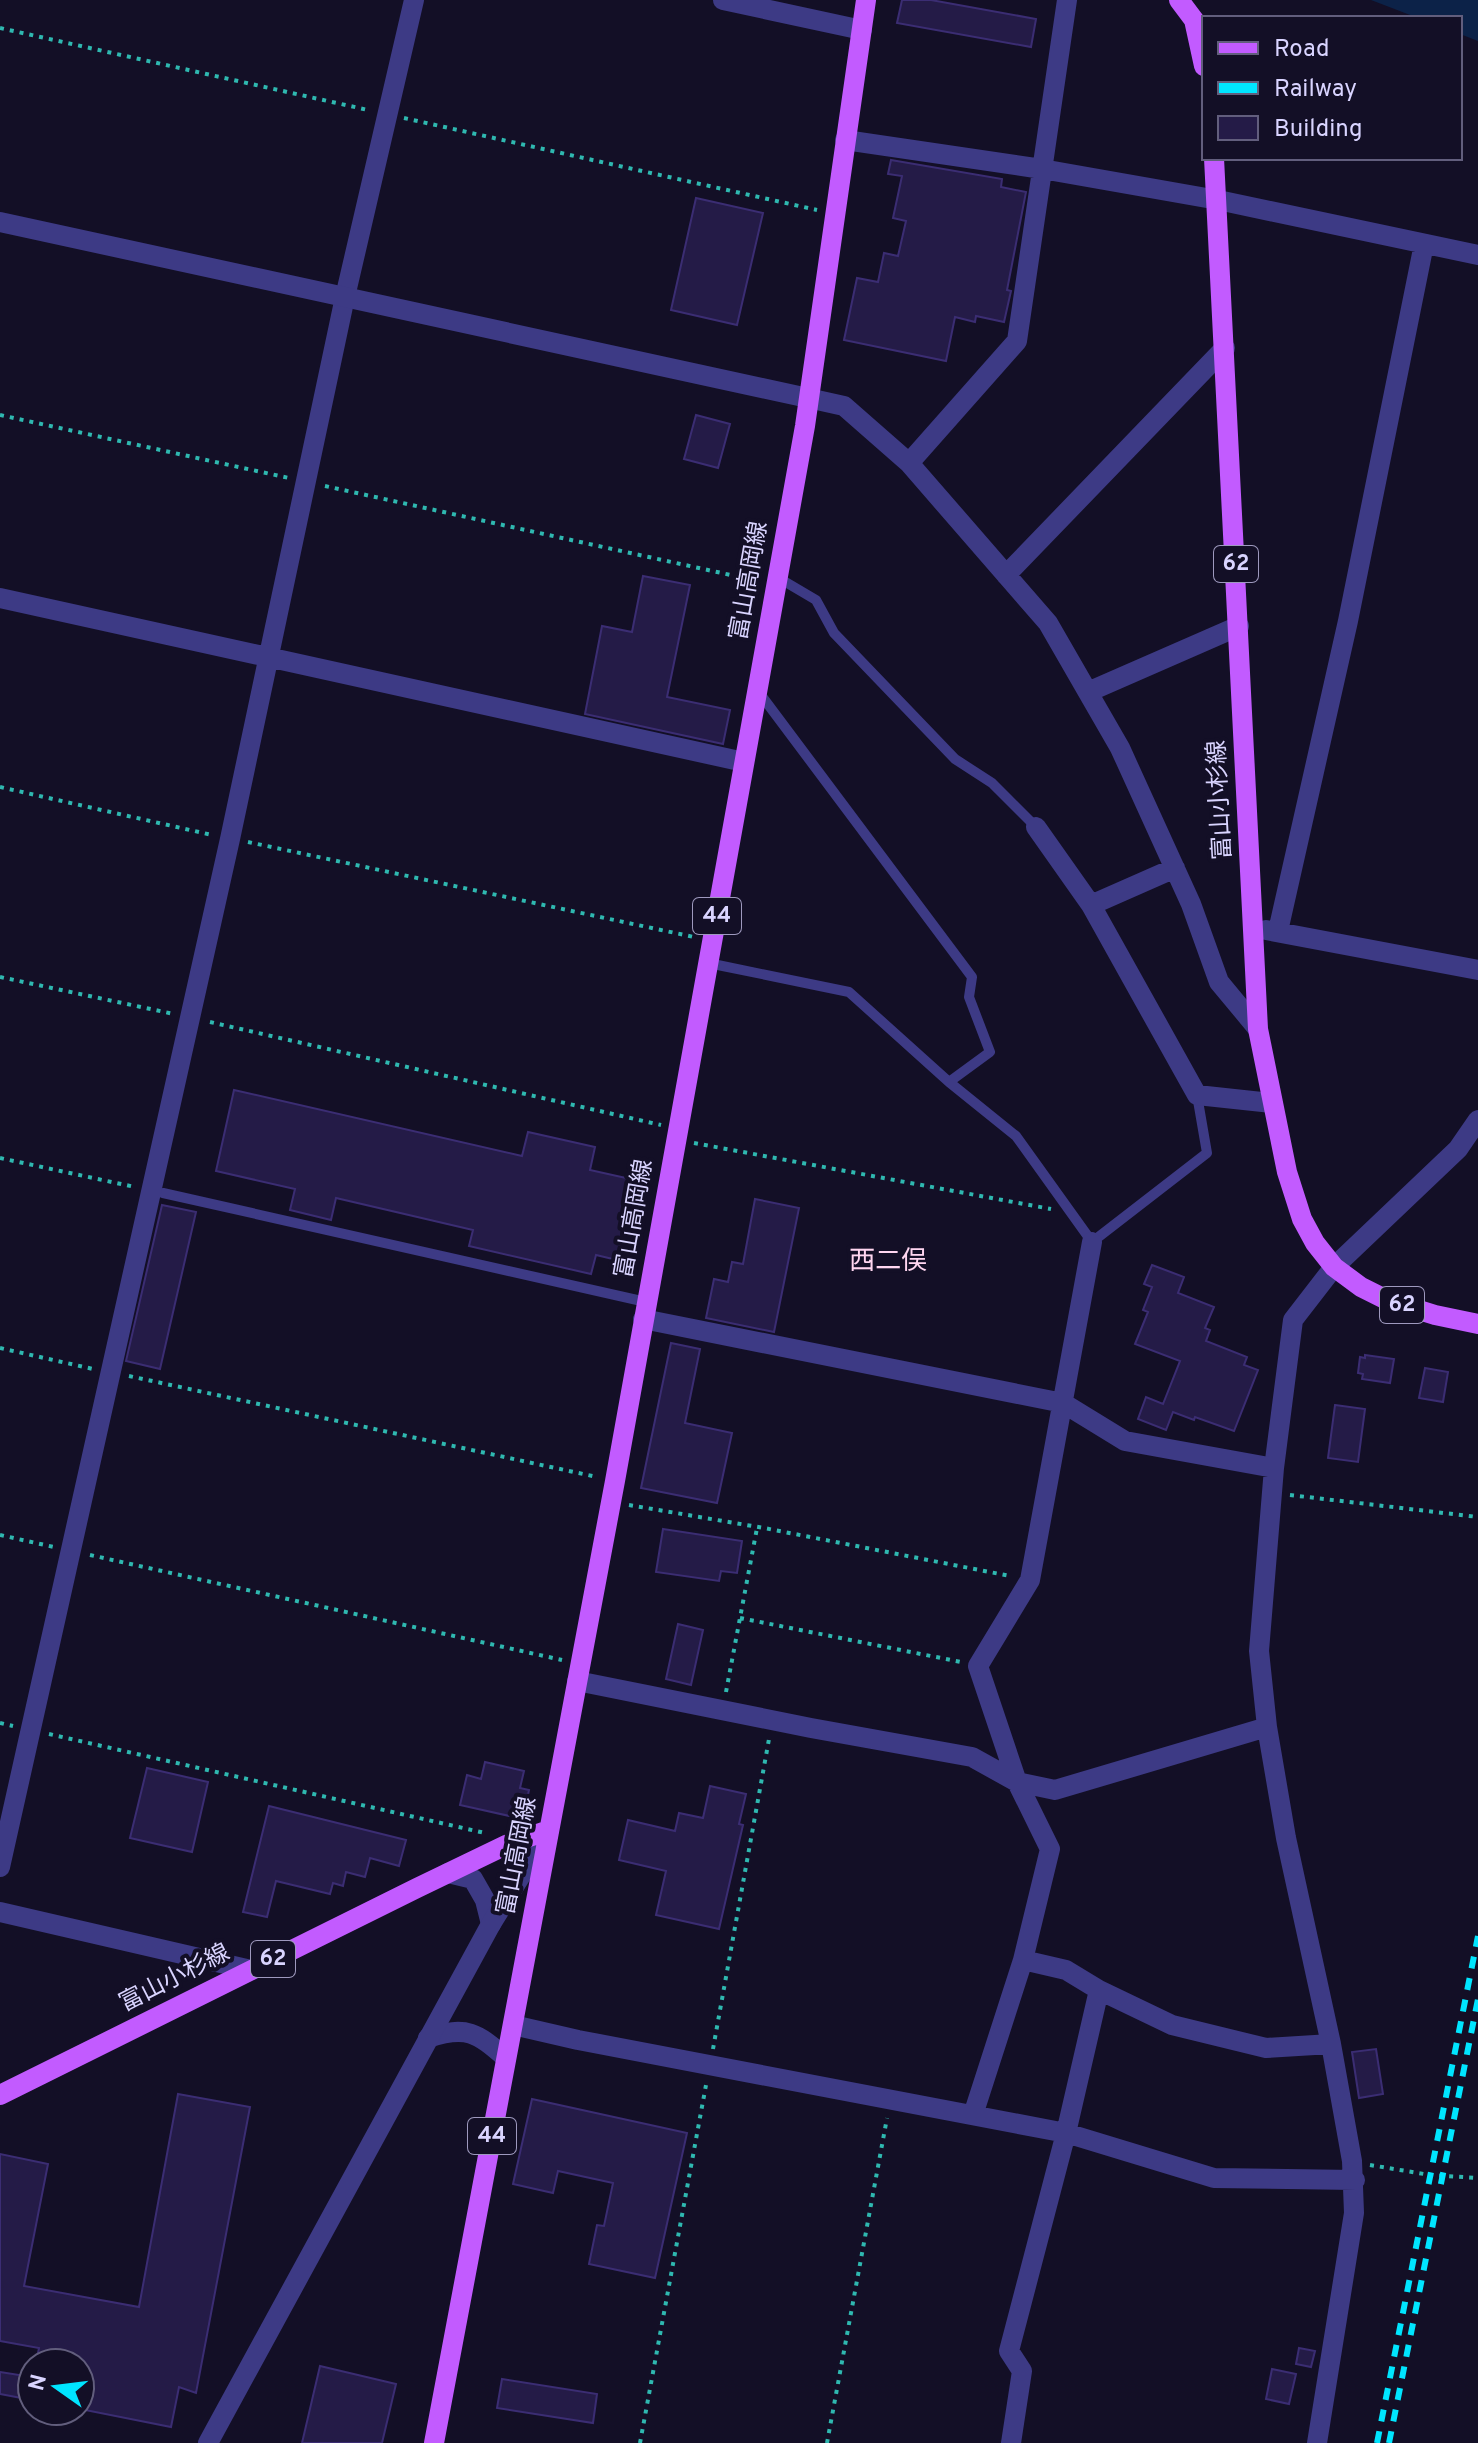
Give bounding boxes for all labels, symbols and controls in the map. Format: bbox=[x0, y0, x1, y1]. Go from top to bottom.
legend bbox=[1202, 16, 1462, 160]
text: Road bbox=[1274, 35, 1330, 65]
text: Railway bbox=[1274, 75, 1357, 105]
text: Building bbox=[1274, 115, 1363, 145]
street label: 富山高岡線 bbox=[725, 519, 775, 643]
road number: 62 bbox=[1214, 546, 1258, 582]
street label: 富山小杉線 bbox=[1203, 739, 1239, 861]
road number: 44 bbox=[693, 898, 741, 934]
street label: 富山高岡線 bbox=[610, 1157, 660, 1281]
district label: 西二俣 bbox=[849, 1246, 927, 1279]
road number: 62 bbox=[1380, 1287, 1424, 1323]
street label: 富山高岡線 bbox=[492, 1794, 544, 1918]
street label: 富山小杉線 bbox=[115, 1938, 235, 2020]
road number: 62 bbox=[251, 1941, 295, 1977]
road number: 44 bbox=[468, 2118, 516, 2154]
north arrow bbox=[16, 2347, 96, 2427]
text: N bbox=[24, 2372, 54, 2394]

